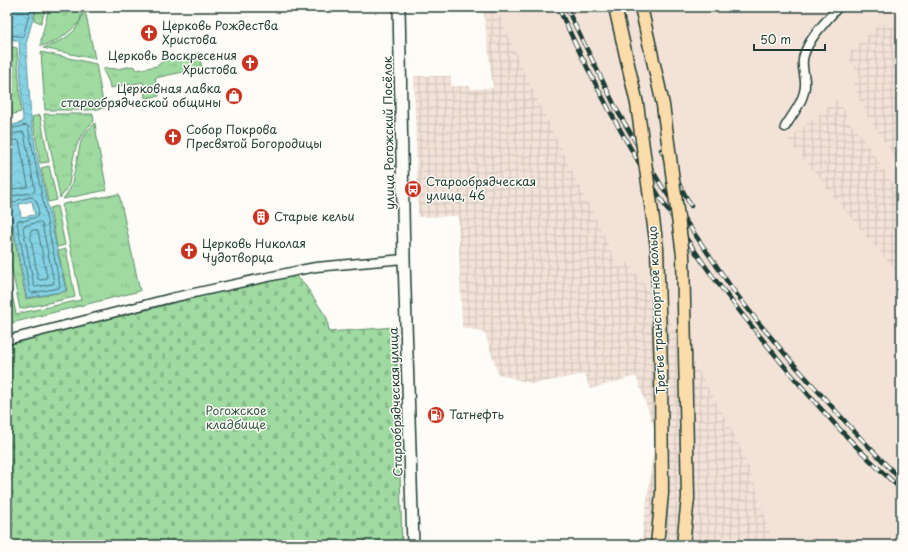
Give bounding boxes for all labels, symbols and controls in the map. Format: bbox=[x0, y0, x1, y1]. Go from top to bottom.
place label: Церковь Рождества Христова bbox=[162, 16, 279, 48]
church icon: Церковь Рождества Христова bbox=[139, 23, 159, 43]
scale bar bbox=[754, 26, 825, 52]
text: 50 m bbox=[760, 30, 791, 48]
place label: Церковь Воскресения Христова bbox=[108, 46, 238, 78]
church icon: Церковь Воскресения Христова bbox=[240, 53, 260, 73]
street label: улица Рогожский Посёлок bbox=[378, 55, 398, 210]
place label: Церковная лавка старообрядческой общины bbox=[61, 79, 222, 111]
shop icon: Церковная лавка старообрядческой общины bbox=[224, 86, 244, 106]
place label: Собор Покрова Пресвятой Богородицы bbox=[186, 120, 322, 152]
church icon: Собор Покрова Пресвятой Богородицы bbox=[163, 127, 183, 147]
place label: Старообрядческая улица, 46 bbox=[426, 172, 536, 204]
bus stop icon: Старообрядческая улица, 46 bbox=[403, 179, 423, 199]
building icon: Старые кельи bbox=[251, 207, 271, 227]
place label: Старые кельи bbox=[274, 207, 355, 225]
street label: Третье транспортное кольцо bbox=[643, 225, 669, 395]
place label: Церковь Николая Чудотворца bbox=[202, 234, 306, 266]
church icon: Церковь Николая Чудотворца bbox=[179, 241, 199, 261]
street label: Старообрядческая улица bbox=[383, 327, 407, 477]
park label: Рогожское кладбище bbox=[205, 401, 267, 433]
fuel station icon: Татнефть bbox=[426, 405, 446, 425]
place label: Татнефть bbox=[449, 405, 505, 423]

